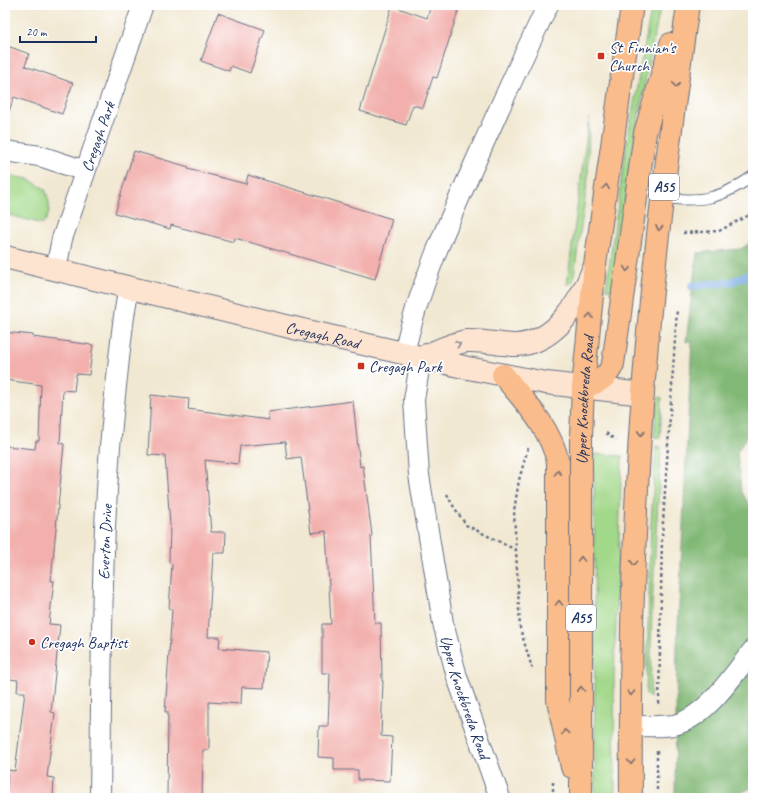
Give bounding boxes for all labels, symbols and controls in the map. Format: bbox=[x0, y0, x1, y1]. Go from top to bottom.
scale bar bbox=[20, 18, 96, 44]
text: 20 m bbox=[26, 24, 48, 40]
place label: St Finnian's Church bbox=[609, 38, 677, 76]
marker: St Finnian's Church bbox=[596, 51, 606, 61]
one-way arrow bbox=[672, 82, 681, 88]
street label: Cregagh Park bbox=[77, 98, 120, 174]
road number: A55 bbox=[649, 174, 679, 200]
one-way arrow bbox=[601, 184, 610, 190]
one-way arrow bbox=[655, 225, 664, 231]
one-way arrow bbox=[623, 266, 632, 272]
one-way arrow bbox=[585, 313, 594, 319]
street label: Cregagh Road bbox=[284, 317, 364, 354]
street label: Upper Knockbreda Road bbox=[572, 332, 599, 464]
one-way arrow bbox=[454, 340, 461, 349]
place label: Cregagh Park bbox=[369, 357, 443, 377]
marker: Cregagh Park bbox=[356, 361, 366, 371]
one-way arrow bbox=[636, 430, 645, 436]
one-way arrow bbox=[554, 470, 562, 476]
street label: Everton Drive bbox=[94, 502, 117, 580]
one-way arrow bbox=[577, 556, 585, 562]
one-way arrow bbox=[629, 560, 638, 566]
one-way arrow bbox=[555, 600, 563, 606]
road number: A55 bbox=[566, 605, 596, 631]
place label: Cregagh Baptist bbox=[40, 633, 129, 653]
street label: Upper Knockbreda Road bbox=[436, 633, 495, 764]
marker: Cregagh Baptist bbox=[27, 637, 37, 647]
one-way arrow bbox=[577, 686, 585, 692]
one-way arrow bbox=[627, 690, 635, 696]
one-way arrow bbox=[561, 729, 569, 735]
one-way arrow bbox=[627, 759, 635, 765]

